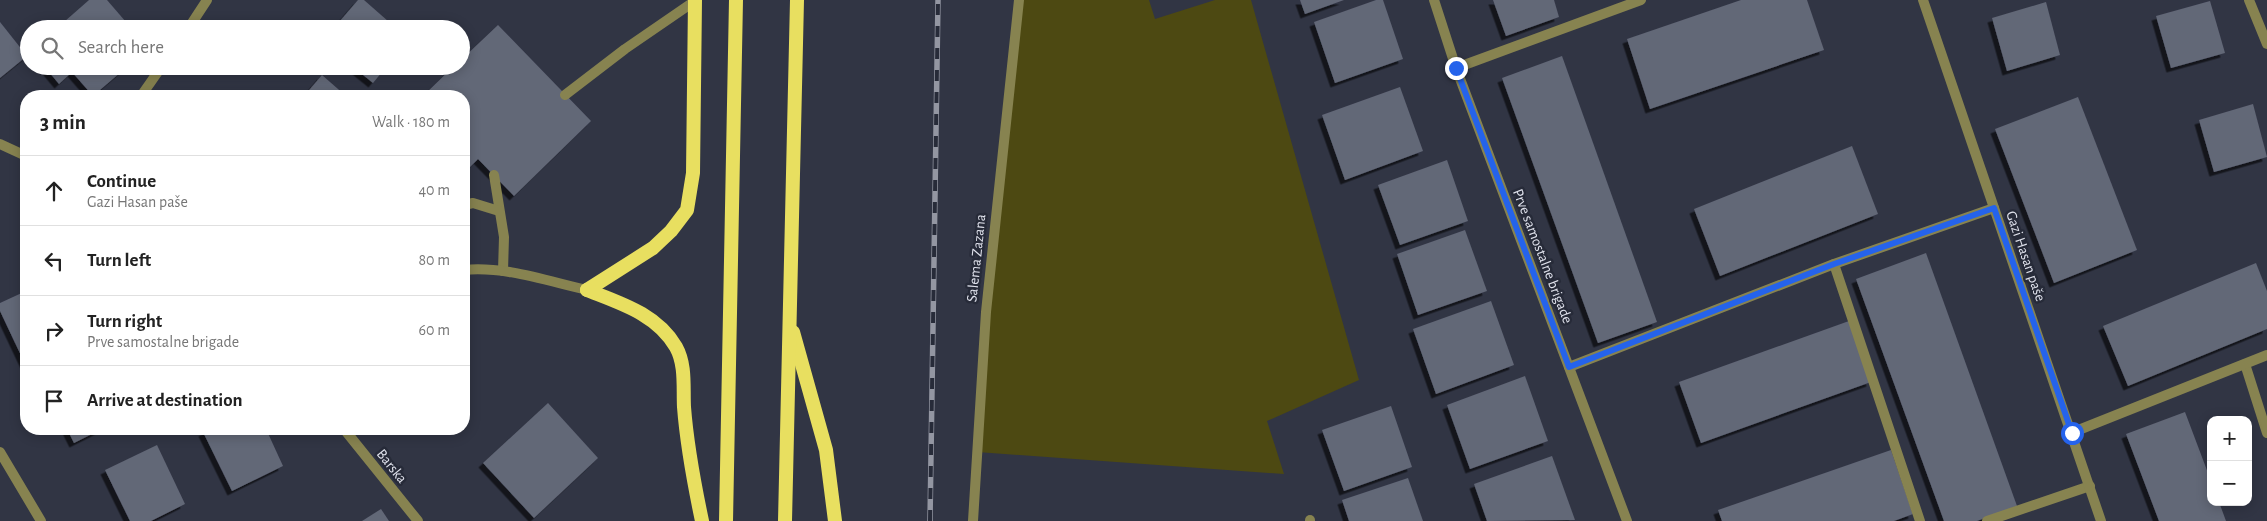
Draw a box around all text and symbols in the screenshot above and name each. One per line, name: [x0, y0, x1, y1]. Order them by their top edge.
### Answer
search box: [20, 20, 470, 75]
icon: search: [38, 34, 66, 62]
text: Search here: [78, 38, 164, 57]
route end: [1445, 57, 1468, 80]
text: 3 min: [40, 112, 86, 133]
text: Walk · 180 m: [372, 114, 450, 130]
text: Continue: [87, 172, 156, 191]
icon: ahead: [40, 177, 68, 205]
text: 40 m: [418, 182, 450, 198]
street label: Prve samostalne brigade: [1510, 187, 1575, 326]
text: Gazi Hasan paše: [87, 194, 188, 210]
street label: Gazi Hasan paše: [2003, 209, 2048, 303]
street label: Salema Zazana: [964, 213, 989, 303]
icon: left: [40, 247, 68, 275]
text: Turn left: [87, 251, 151, 270]
text: 80 m: [419, 252, 450, 268]
text: Turn right: [87, 312, 162, 331]
icon: right: [40, 317, 68, 345]
text: 60 m: [419, 322, 450, 338]
text: Prve samostalne brigade: [87, 334, 239, 350]
icon: arrive: [40, 387, 68, 415]
text: Arrive at destination: [87, 391, 243, 410]
map controls: [2207, 416, 2252, 506]
button: +: [2207, 416, 2252, 461]
route start: [2061, 422, 2084, 445]
street label: Barska: [374, 447, 410, 486]
button: −: [2207, 461, 2252, 506]

